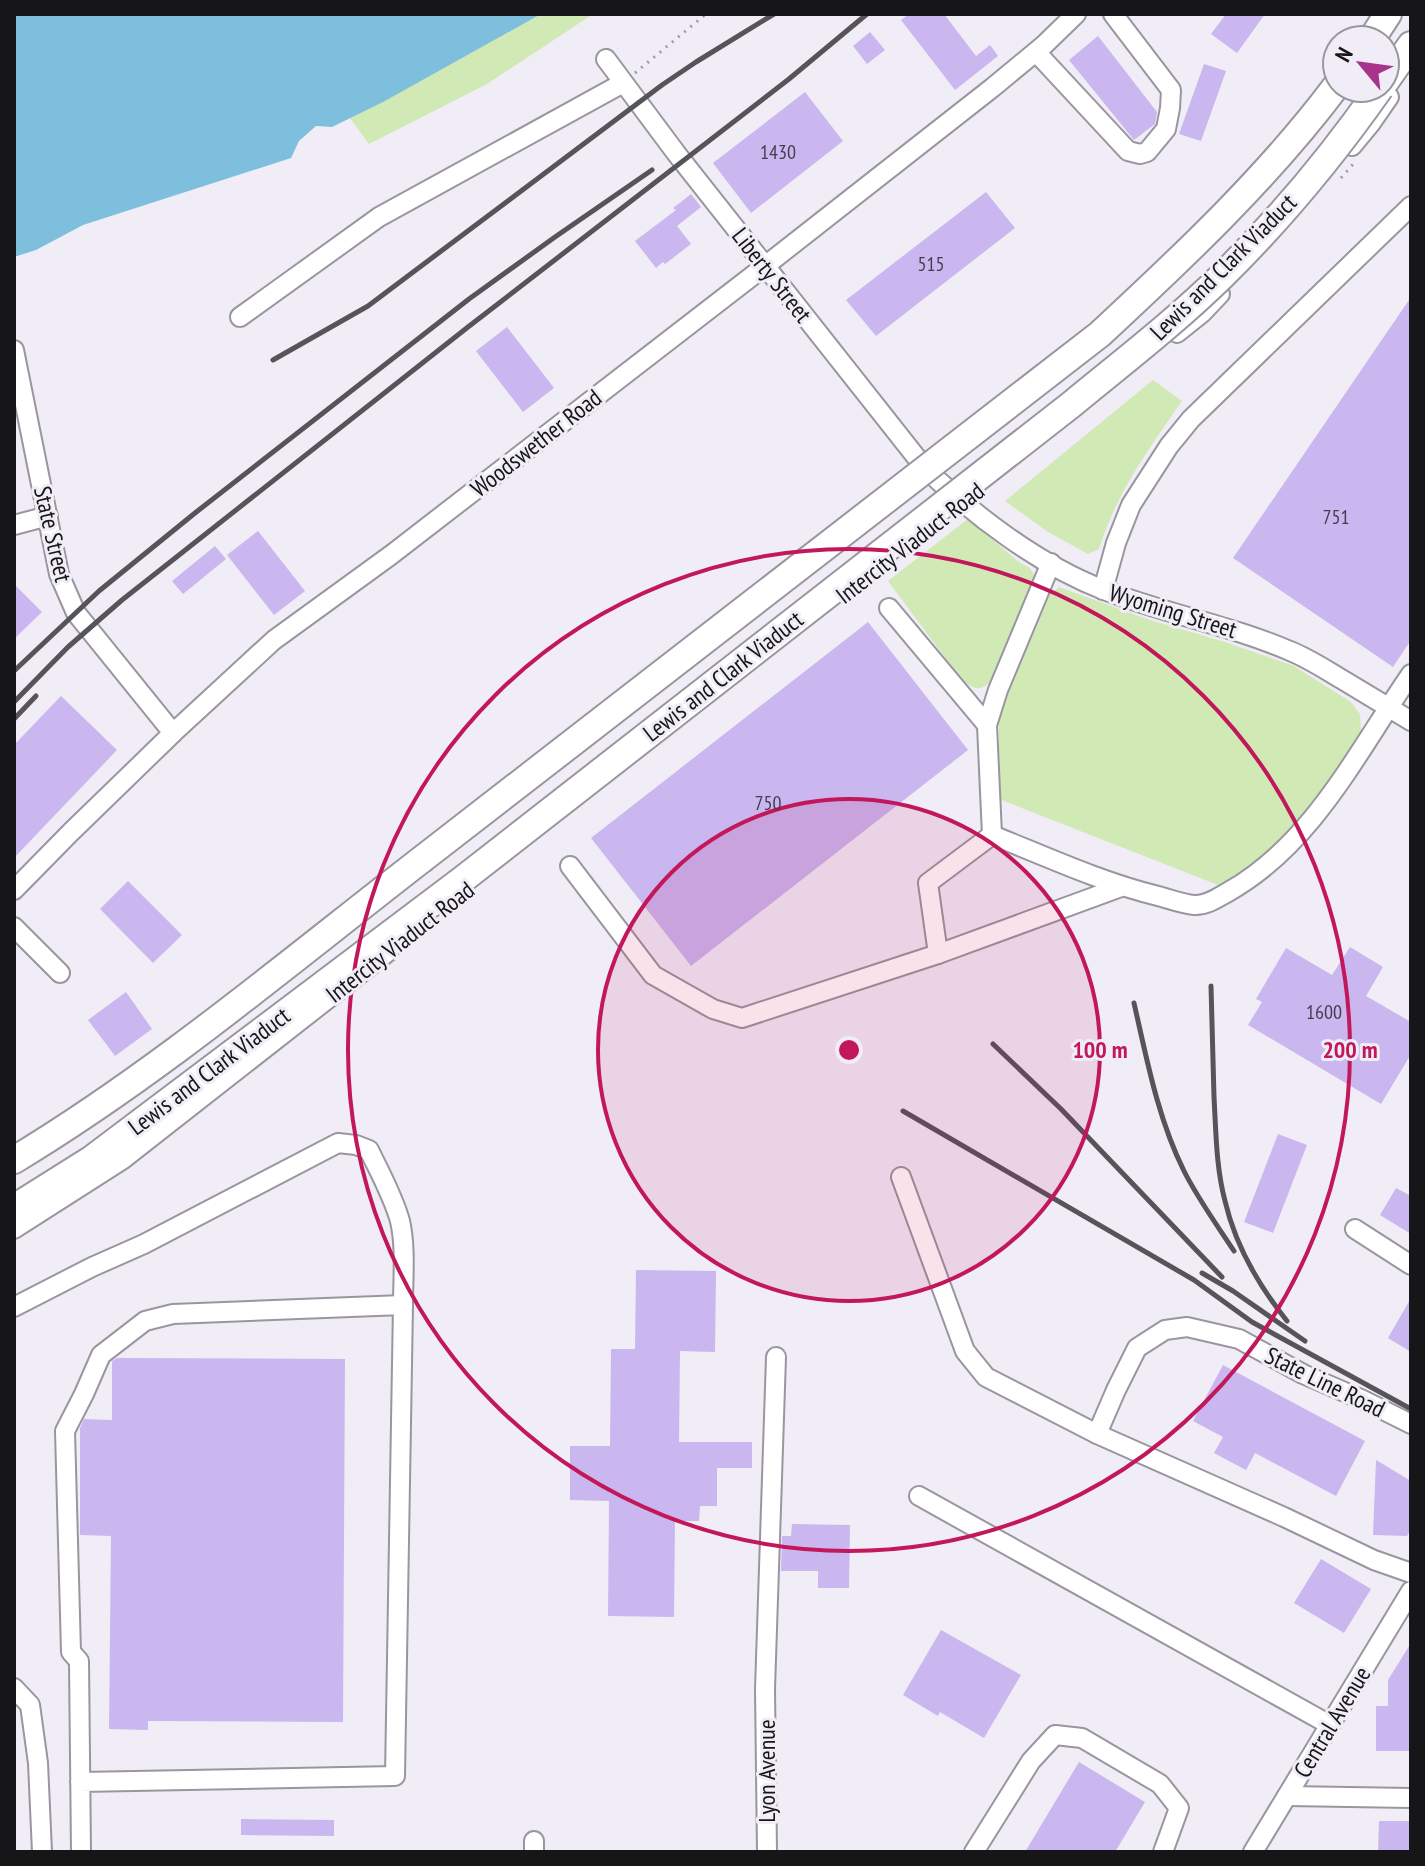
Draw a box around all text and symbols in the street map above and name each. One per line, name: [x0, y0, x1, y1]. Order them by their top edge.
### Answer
north arrow: [1321, 24, 1401, 104]
text: N: [1328, 42, 1359, 66]
house number: 1430: [760, 139, 796, 165]
street label: Lewis and Clark Viaduct: [1143, 187, 1303, 347]
street label: Liberty Street: [725, 221, 819, 329]
house number: 515: [918, 251, 945, 277]
street label: Woodswether Road: [464, 382, 608, 504]
street label: Intercity Viaduct Road: [830, 475, 990, 611]
street label: State Street: [27, 483, 79, 585]
house number: 751: [1323, 504, 1350, 530]
street label: Wyoming Street: [1105, 577, 1241, 645]
street label: Lewis and Clark Viaduct: [637, 604, 810, 748]
house number: 750: [755, 790, 782, 816]
street label: Intercity Viaduct Road: [320, 874, 480, 1010]
house number: 1600: [1306, 999, 1342, 1025]
street label: Lewis and Clark Viaduct: [122, 1000, 296, 1142]
text: 100 m: [1072, 1034, 1128, 1065]
text: 200 m: [1322, 1034, 1378, 1065]
centre of rings: [835, 1036, 863, 1064]
street label: State Line Road: [1260, 1340, 1390, 1424]
street label: Central Avenue: [1287, 1661, 1377, 1783]
street label: Lyon Avenue: [751, 1719, 782, 1823]

